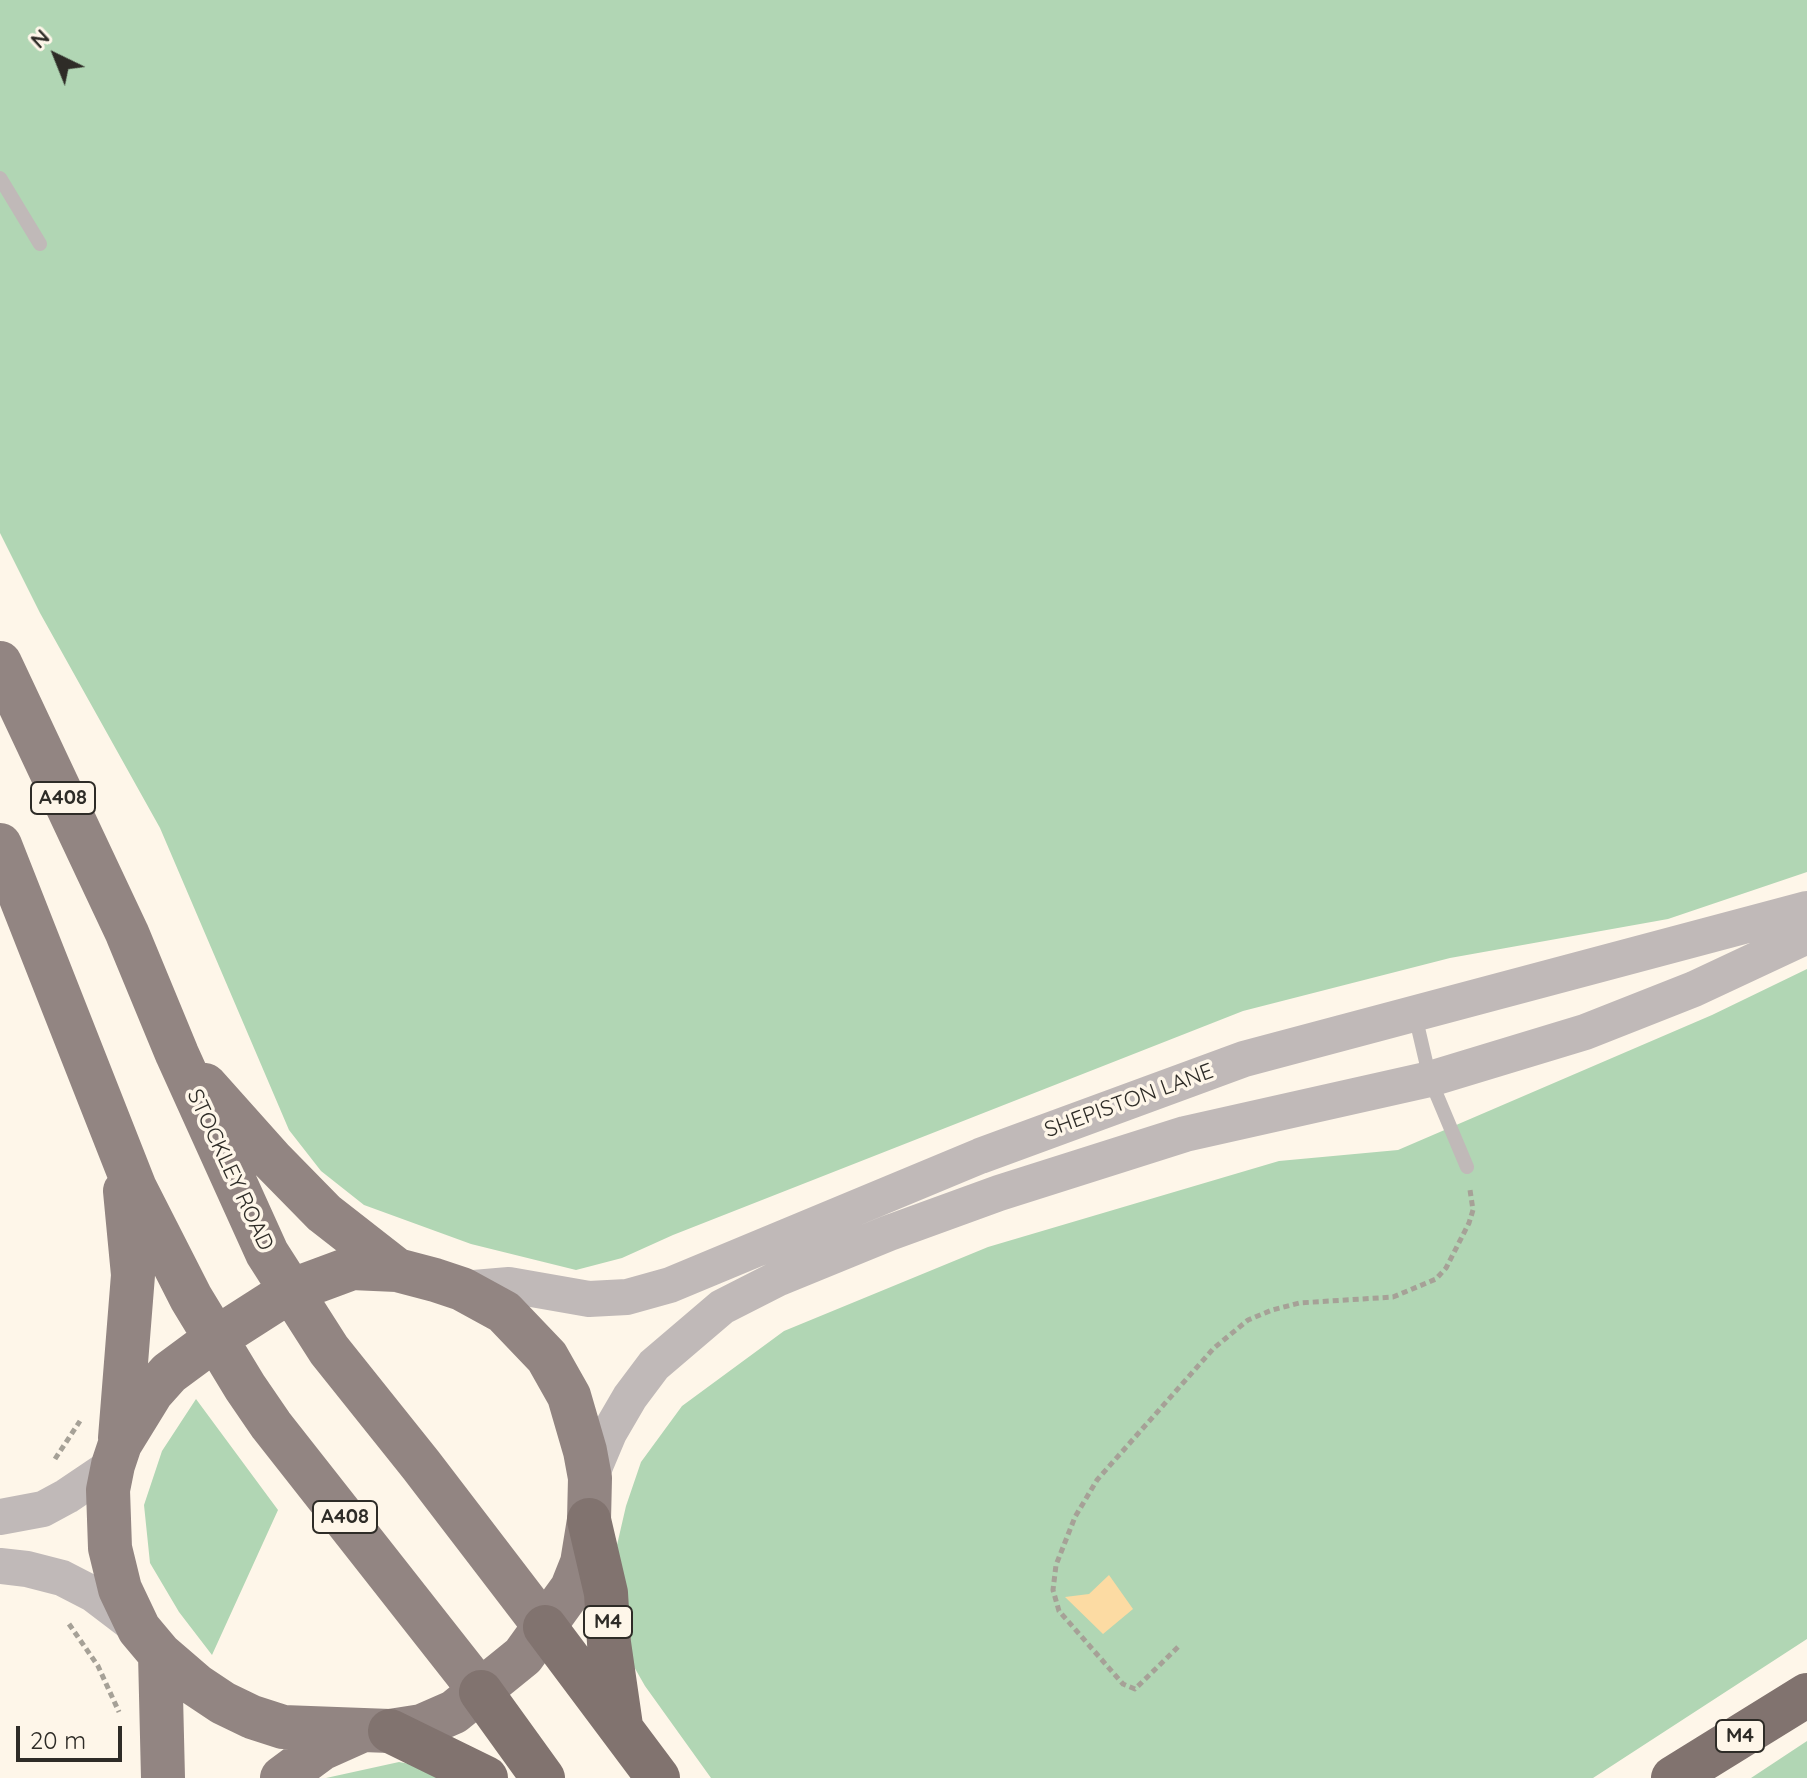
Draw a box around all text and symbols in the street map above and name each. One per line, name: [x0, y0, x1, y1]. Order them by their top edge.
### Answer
north arrow: [16, 16, 96, 96]
text: N: [24, 23, 55, 54]
road number: A408: [31, 782, 95, 814]
street label: SHEPISTON LANE: [1041, 1058, 1217, 1144]
street label: STOCKLEY ROAD: [181, 1085, 279, 1255]
road number: A408: [313, 1501, 377, 1533]
road number: M4: [584, 1606, 632, 1638]
scale bar: [20, 1710, 126, 1760]
road number: M4: [1716, 1720, 1764, 1752]
text: 20 m: [30, 1725, 86, 1755]

